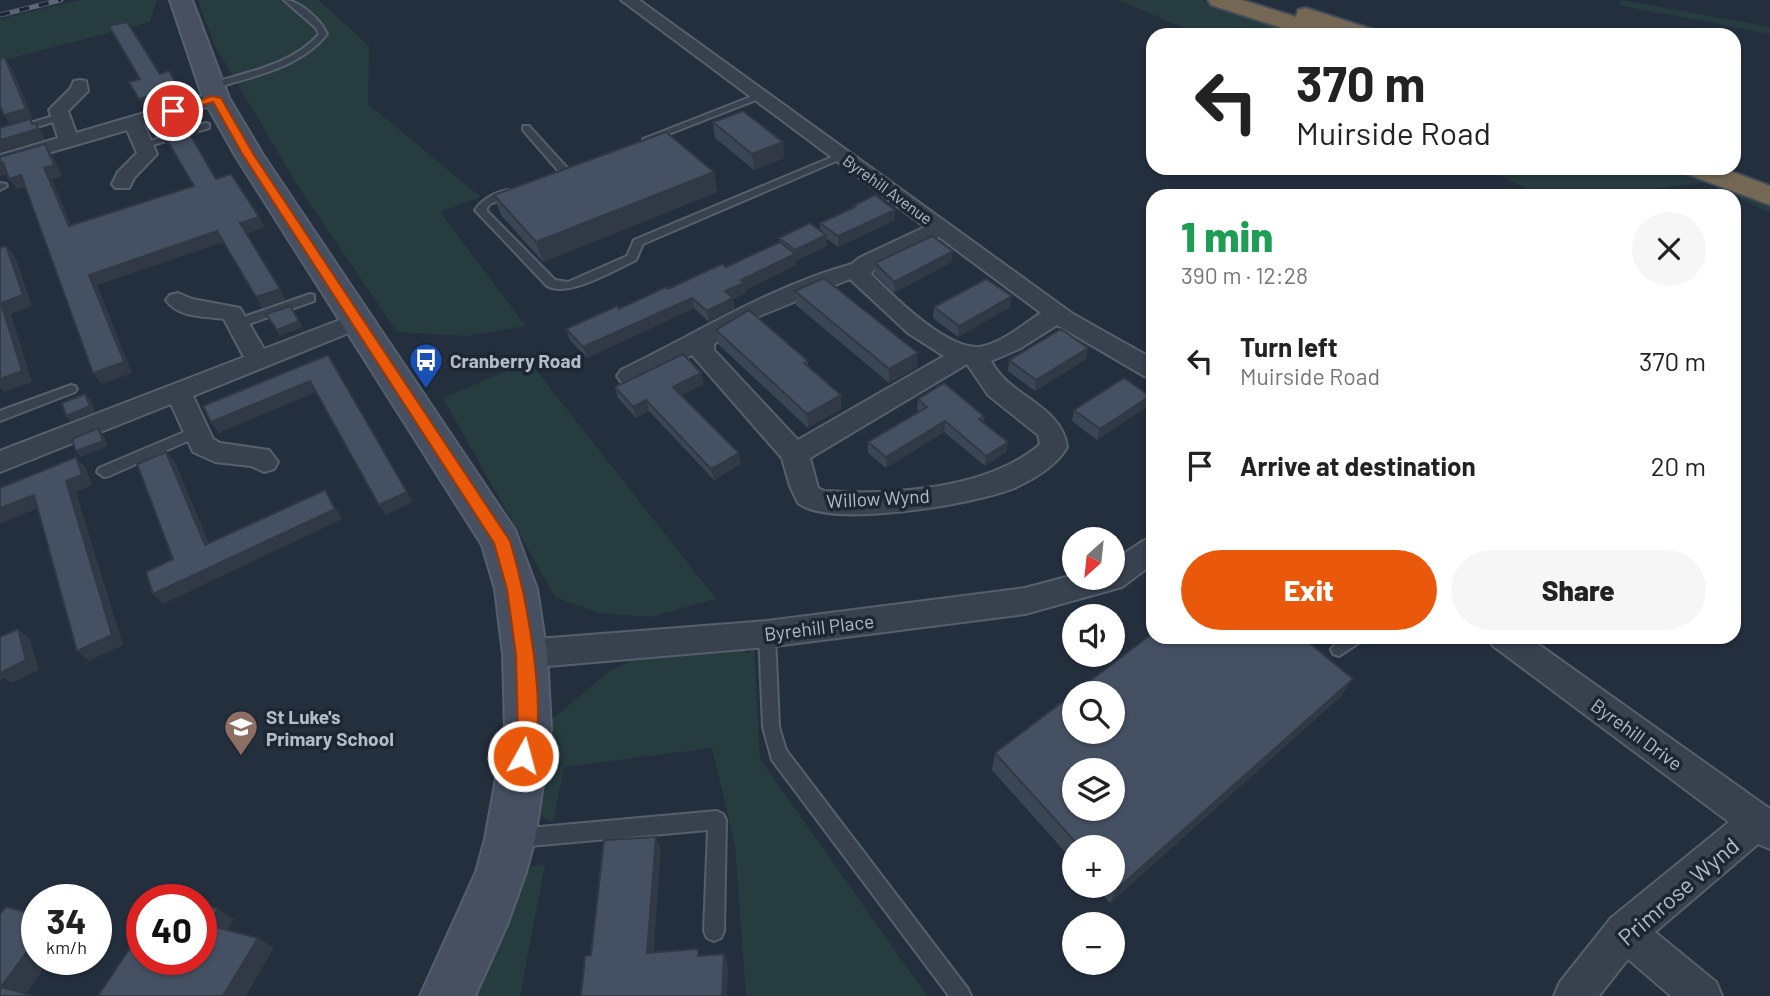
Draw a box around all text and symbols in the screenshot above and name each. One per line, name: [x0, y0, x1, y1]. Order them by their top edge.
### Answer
text: 370 m: [1296, 53, 1425, 112]
icon: left: [1181, 56, 1272, 147]
pin: [143, 81, 203, 141]
icon: arrive: [154, 92, 192, 130]
text: Muirside Road: [1296, 113, 1491, 151]
street label: Byrehill Avenue: [840, 150, 936, 228]
text: 1 min: [1181, 210, 1273, 260]
button: close: [1632, 212, 1706, 286]
text: 390 m · 12:28: [1181, 261, 1308, 289]
text: Turn left: [1240, 331, 1338, 362]
bus stop icon: Cranberry Road: [407, 341, 445, 390]
icon: left: [1181, 342, 1219, 380]
text: 370 m: [1639, 345, 1706, 376]
place label: Cranberry Road: [450, 349, 581, 372]
text: Muirside Road: [1240, 362, 1380, 390]
icon: arrive: [1181, 447, 1219, 485]
text: Arrive at destination: [1240, 450, 1476, 481]
text: 20 m: [1651, 450, 1706, 481]
street label: Willow Wynd: [826, 484, 930, 512]
north arrow: [1062, 527, 1125, 590]
map controls: [1062, 527, 1125, 975]
button: Exit: [1181, 550, 1437, 630]
button: Share: [1451, 550, 1706, 630]
button: sound: [1062, 604, 1125, 667]
street label: Byrehill Place: [763, 609, 875, 645]
button: search: [1062, 681, 1125, 744]
street label: Byrehill Drive: [1587, 693, 1687, 775]
place label: St Luke's Primary School: [266, 705, 394, 750]
school or university icon: St Luke's Primary School: [222, 708, 260, 757]
position arrow: [486, 719, 560, 793]
button: layers: [1062, 758, 1125, 821]
street label: Primrose Wynd: [1612, 831, 1744, 951]
button: +: [1062, 835, 1125, 898]
speed limit sign: 40: [126, 884, 217, 975]
text: 34: [46, 899, 87, 941]
button: −: [1062, 912, 1125, 975]
text: km/h: [46, 936, 87, 958]

